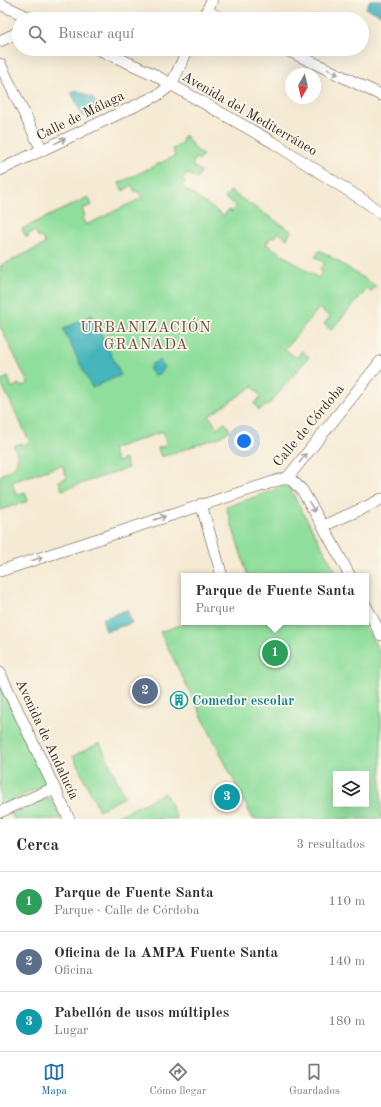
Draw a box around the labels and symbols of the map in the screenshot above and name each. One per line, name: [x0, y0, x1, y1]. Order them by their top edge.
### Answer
north arrow: [285, 68, 321, 104]
street label: Avenida del Mediterráneo: [179, 69, 320, 158]
one-way arrow: [327, 69, 339, 76]
street label: Calle de Málaga: [34, 89, 127, 143]
one-way arrow: [54, 137, 66, 144]
district label: URBANIZACIÓN GRANADA: [80, 317, 212, 353]
street label: Calle de Córdoba: [271, 382, 347, 469]
your location: [234, 431, 254, 451]
one-way arrow: [299, 452, 307, 463]
one-way arrow: [308, 501, 316, 512]
one-way arrow: [154, 513, 166, 521]
one-way arrow: [30, 555, 43, 562]
pin: 1: [262, 638, 288, 668]
pin: 2: [132, 676, 158, 706]
street label: Avenida de Andalucía: [13, 677, 81, 802]
building icon: Comedor escolar: [169, 690, 189, 710]
place label: Comedor escolar: [192, 694, 294, 708]
pin: 3: [214, 782, 240, 812]

